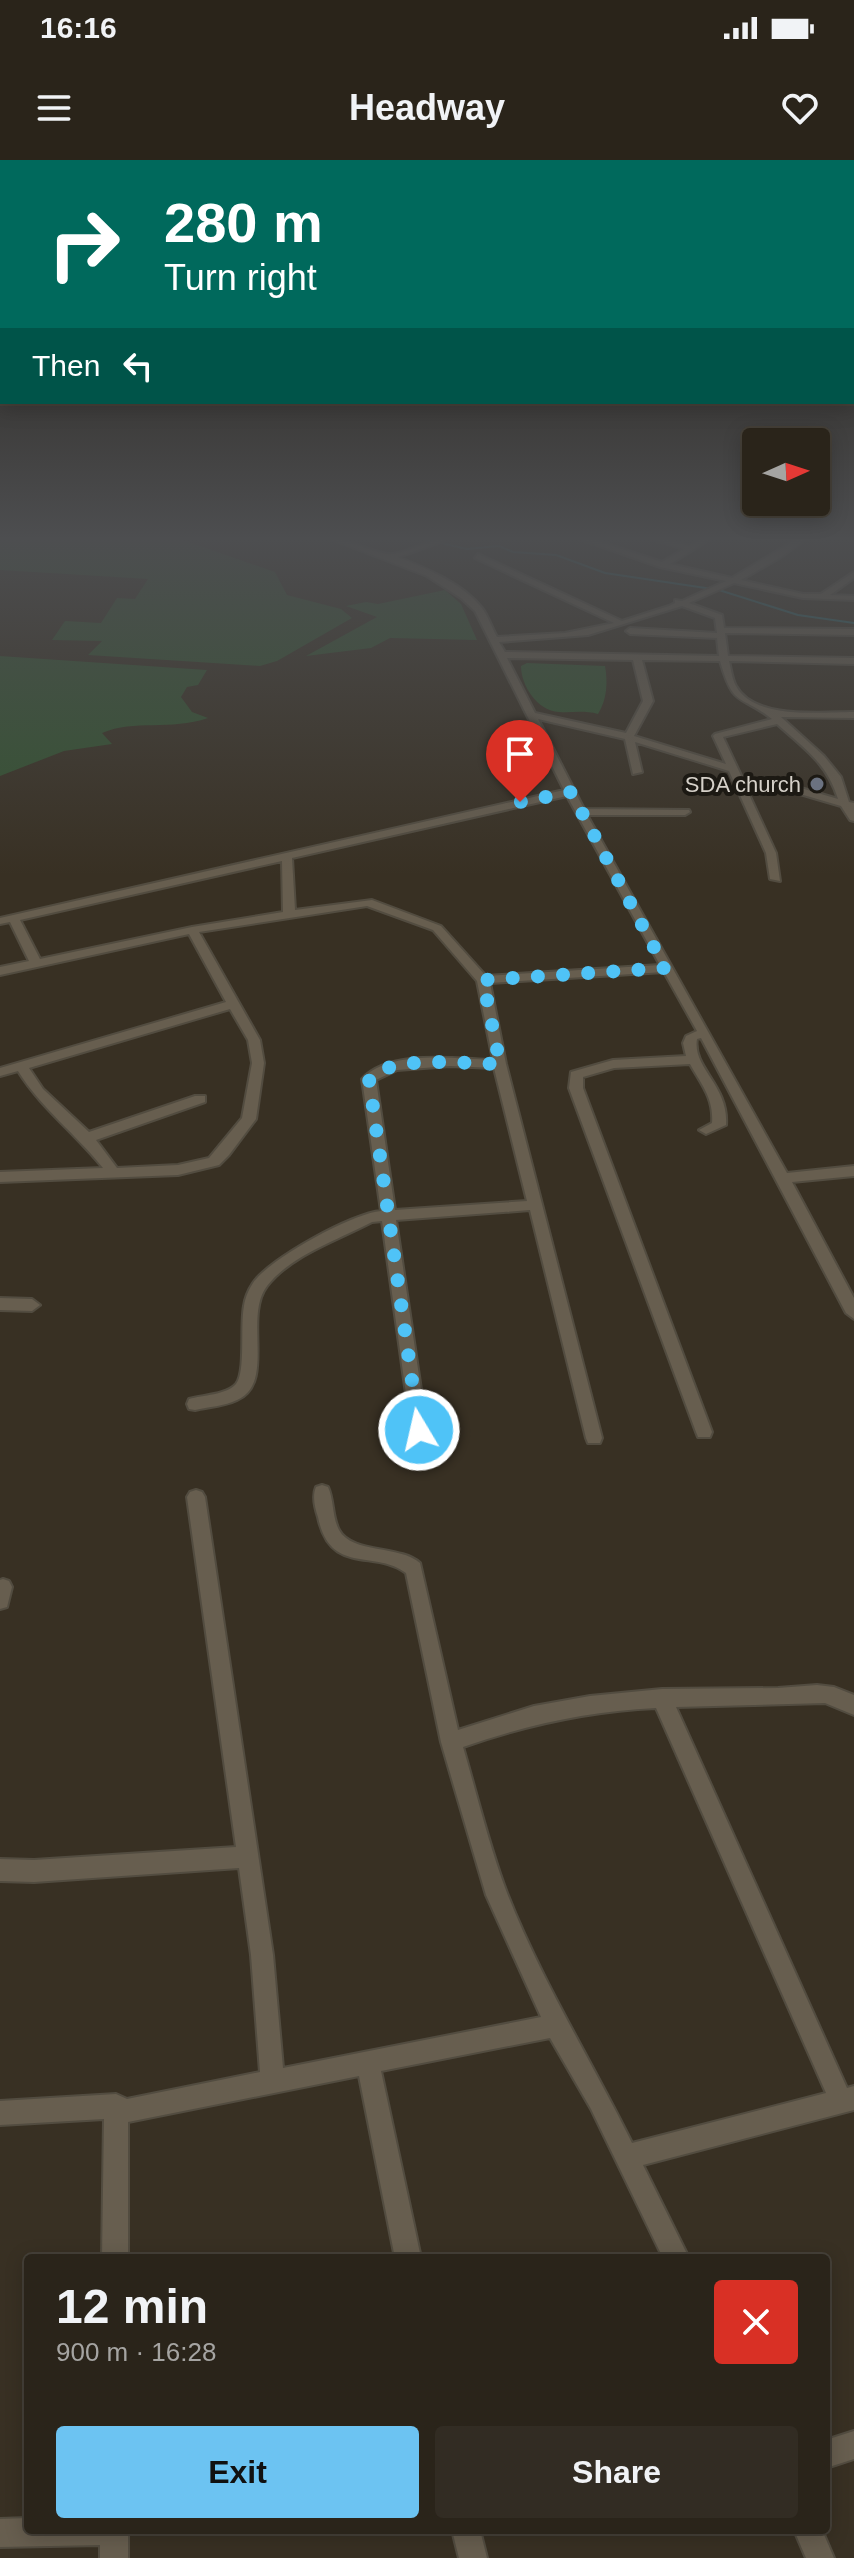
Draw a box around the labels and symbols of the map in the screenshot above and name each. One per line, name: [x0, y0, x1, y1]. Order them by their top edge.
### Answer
north arrow: [742, 428, 830, 516]
pin: [486, 720, 554, 802]
place label: SDA church: [685, 772, 801, 797]
marker: SDA church: [808, 775, 826, 793]
position arrow: [377, 1388, 461, 1472]

